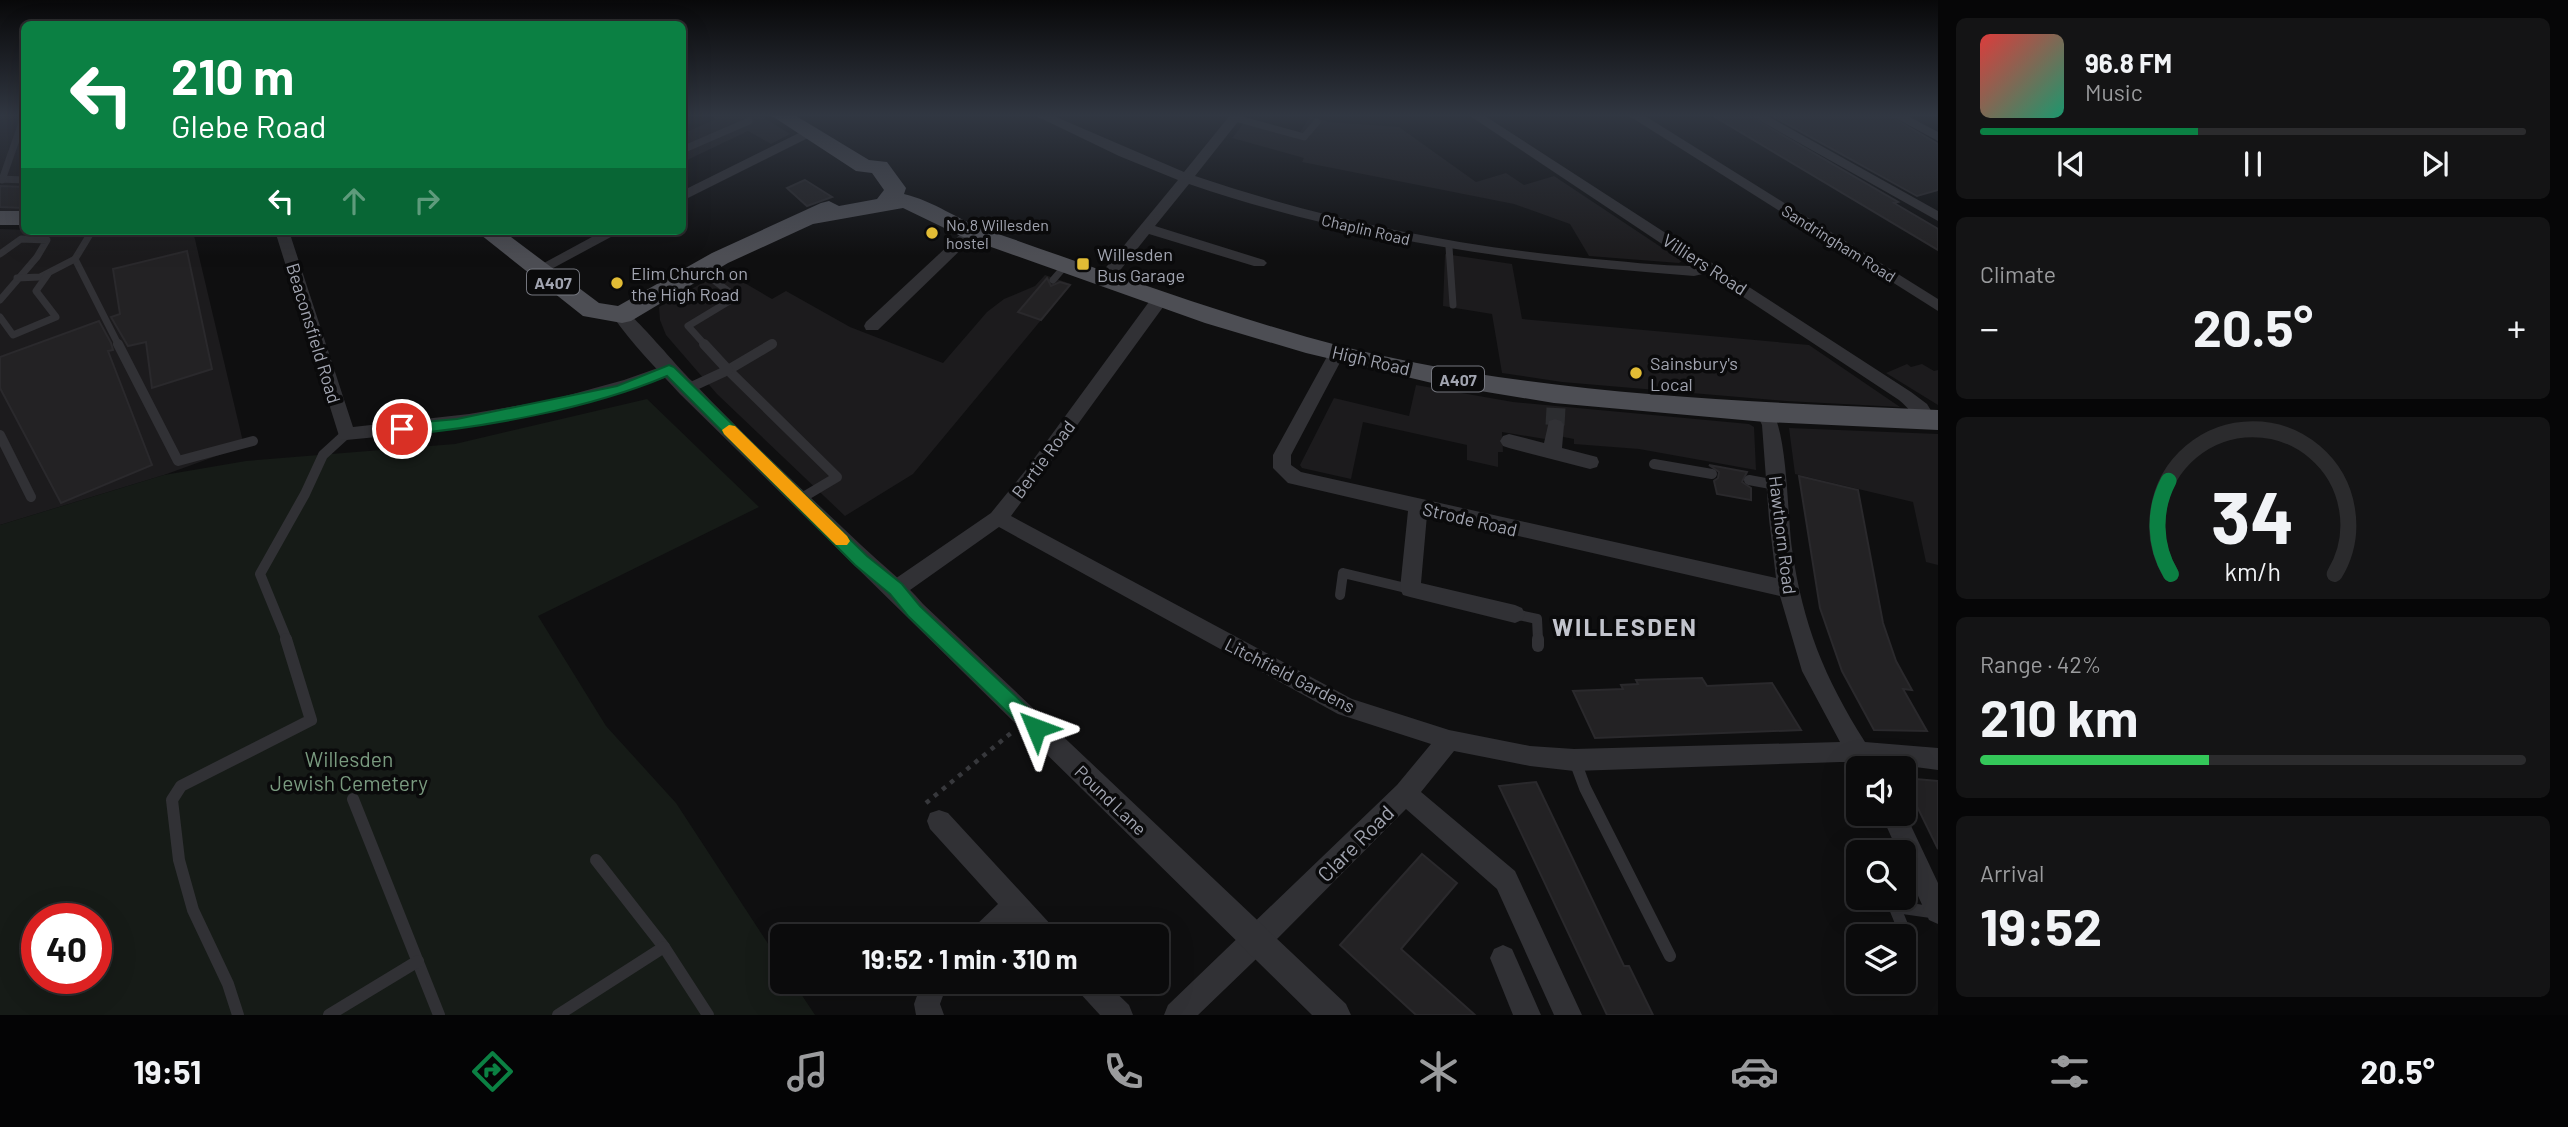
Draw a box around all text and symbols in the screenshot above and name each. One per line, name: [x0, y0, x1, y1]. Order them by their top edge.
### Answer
text: 210 m: [171, 46, 294, 105]
text: 96.8 FM: [2085, 47, 2172, 78]
icon: left: [56, 49, 147, 140]
text: Music: [2085, 78, 2143, 106]
text: Glebe Road: [171, 106, 327, 144]
icon: previous: [2052, 145, 2090, 183]
icon: pause: [2234, 145, 2272, 183]
icon: next: [2416, 145, 2454, 183]
icon: left: [262, 182, 300, 220]
icon: ahead: [335, 182, 373, 220]
icon: right: [408, 182, 446, 220]
street label: Sandringham Road: [1779, 200, 1899, 286]
street label: Chaplin Road: [1320, 210, 1412, 248]
place label: No.8 Willesden hostel: [946, 215, 1049, 252]
marker: No.8 Willesden hostel: [924, 225, 940, 241]
street label: Villiers Road: [1659, 229, 1751, 299]
place label: Willesden Bus Garage: [1097, 243, 1185, 286]
marker: Willesden Bus Garage: [1075, 256, 1091, 272]
street label: Beaconsfield Road: [282, 260, 346, 406]
text: Climate: [1980, 260, 2056, 288]
place label: Elim Church on the High Road: [631, 262, 748, 305]
road number: A407: [527, 270, 579, 294]
marker: Elim Church on the High Road: [609, 275, 625, 291]
text: 20.5°: [2193, 295, 2313, 357]
text: −: [1980, 304, 1999, 350]
text: +: [2507, 304, 2526, 350]
street label: High Road: [1330, 340, 1412, 380]
place label: Sainsbury's Local: [1650, 352, 1738, 395]
marker: Sainsbury's Local: [1628, 365, 1644, 381]
road number: A407: [1432, 366, 1484, 392]
pin: [372, 399, 432, 459]
icon: arrive: [383, 410, 421, 448]
street label: Bertie Road: [1007, 416, 1079, 502]
text: 34: [2211, 471, 2295, 559]
street label: Hawthorn Road: [1765, 474, 1801, 596]
street label: Strode Road: [1421, 497, 1519, 541]
text: km/h: [2225, 555, 2281, 585]
district label: WILLESDEN: [1552, 612, 1698, 641]
street label: Litchfield Gardens: [1221, 633, 1359, 717]
text: Range · 42%: [1980, 650, 2101, 678]
text: 210 km: [1980, 685, 2138, 747]
position arrow: [999, 691, 1073, 765]
park label: Willesden Jewish Cemetery: [270, 746, 428, 795]
map controls: [1846, 756, 1916, 994]
button: sound: [1846, 756, 1916, 826]
street label: Pound Lane: [1070, 760, 1152, 840]
street label: Clare Road: [1312, 800, 1398, 886]
button: search: [1846, 840, 1916, 910]
text: Arrival: [1980, 859, 2044, 887]
text: 19:52: [1980, 894, 2102, 956]
speed limit sign: 40: [21, 903, 112, 994]
button: layers: [1846, 924, 1916, 994]
text: 19:52 · 1 min · 310 m: [862, 943, 1077, 974]
icon: directions: [468, 1047, 517, 1096]
icon: music: [783, 1047, 832, 1096]
icon: phone: [1099, 1047, 1148, 1096]
icon: climate: [1414, 1047, 1463, 1096]
icon: car: [1730, 1047, 1779, 1096]
icon: filters: [2045, 1047, 2094, 1096]
text: 19:51: [133, 1052, 201, 1090]
text: 20.5°: [2361, 1052, 2435, 1090]

